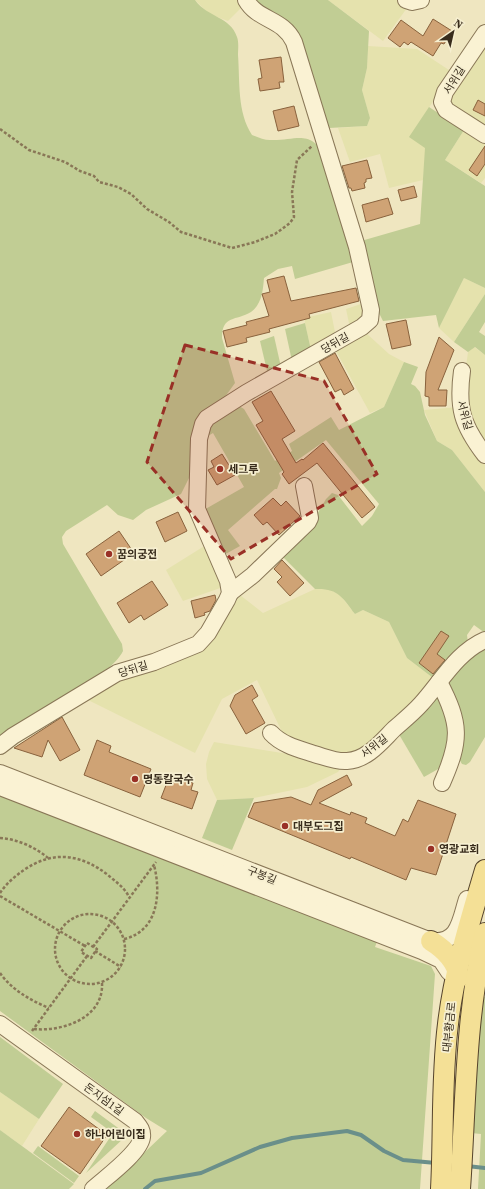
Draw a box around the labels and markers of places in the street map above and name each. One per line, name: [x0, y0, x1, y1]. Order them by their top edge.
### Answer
place label: 세그루: [228, 462, 258, 477]
marker: 세그루: [215, 464, 225, 474]
place label: 꿈의궁전: [117, 547, 157, 562]
marker: 꿈의궁전: [104, 549, 114, 559]
place label: 명동칼국수: [143, 772, 194, 787]
marker: 명동칼국수: [130, 774, 140, 784]
place label: 대부도그집: [293, 819, 344, 834]
marker: 대부도그집: [280, 821, 290, 831]
place label: 영광교회: [439, 842, 479, 857]
marker: 영광교회: [426, 844, 436, 854]
place label: 하나어린이집: [85, 1127, 146, 1142]
marker: 하나어린이집: [72, 1129, 82, 1139]

